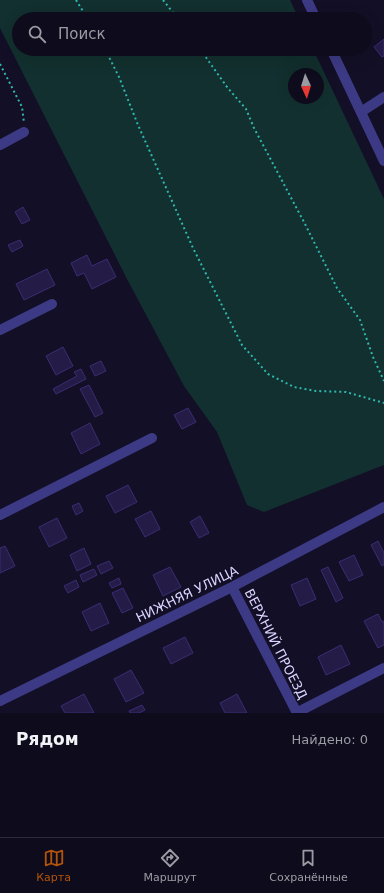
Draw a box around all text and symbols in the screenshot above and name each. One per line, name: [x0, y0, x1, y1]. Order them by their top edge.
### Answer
search box: [12, 12, 372, 56]
icon: search: [26, 23, 48, 45]
text: Поиск: [58, 25, 106, 43]
north arrow: [288, 68, 324, 104]
street label: НИЖНЯЯ УЛИЦА: [133, 563, 241, 625]
street label: ВЕРХНИЙ ПРОЕЗД: [242, 586, 310, 702]
text: Рядом: [16, 729, 79, 749]
text: Найдено: 0: [292, 732, 368, 747]
tab: Карта: [36, 847, 71, 884]
tab: Маршрут: [144, 847, 197, 884]
tab: Сохранённые: [269, 847, 348, 884]

